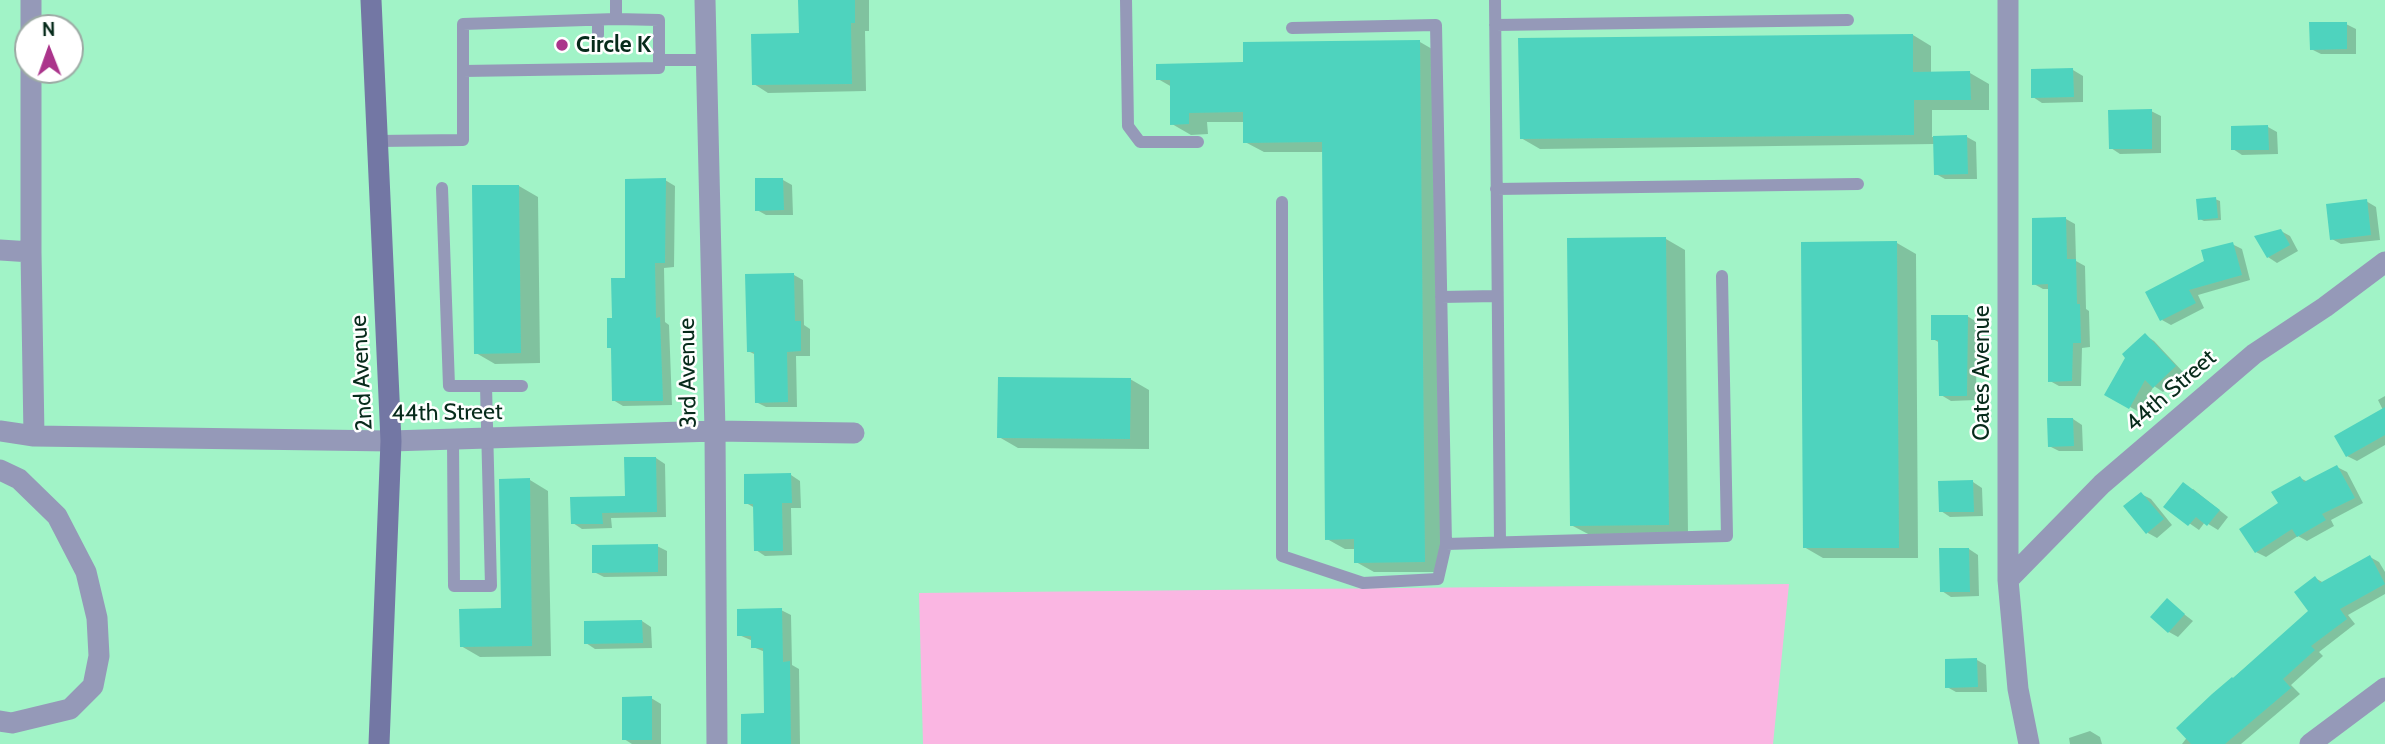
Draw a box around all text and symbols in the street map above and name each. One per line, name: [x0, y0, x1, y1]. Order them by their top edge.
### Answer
north arrow: [14, 14, 84, 84]
text: N: [42, 18, 56, 41]
place label: Circle K: [576, 31, 651, 59]
marker: Circle K: [554, 37, 570, 53]
street label: Oates Avenue: [1968, 305, 1996, 441]
street label: 2nd Avenue: [345, 314, 379, 432]
street label: 3rd Avenue: [673, 318, 703, 428]
street label: 44th Street: [2120, 344, 2222, 438]
street label: 44th Street: [391, 398, 503, 428]

